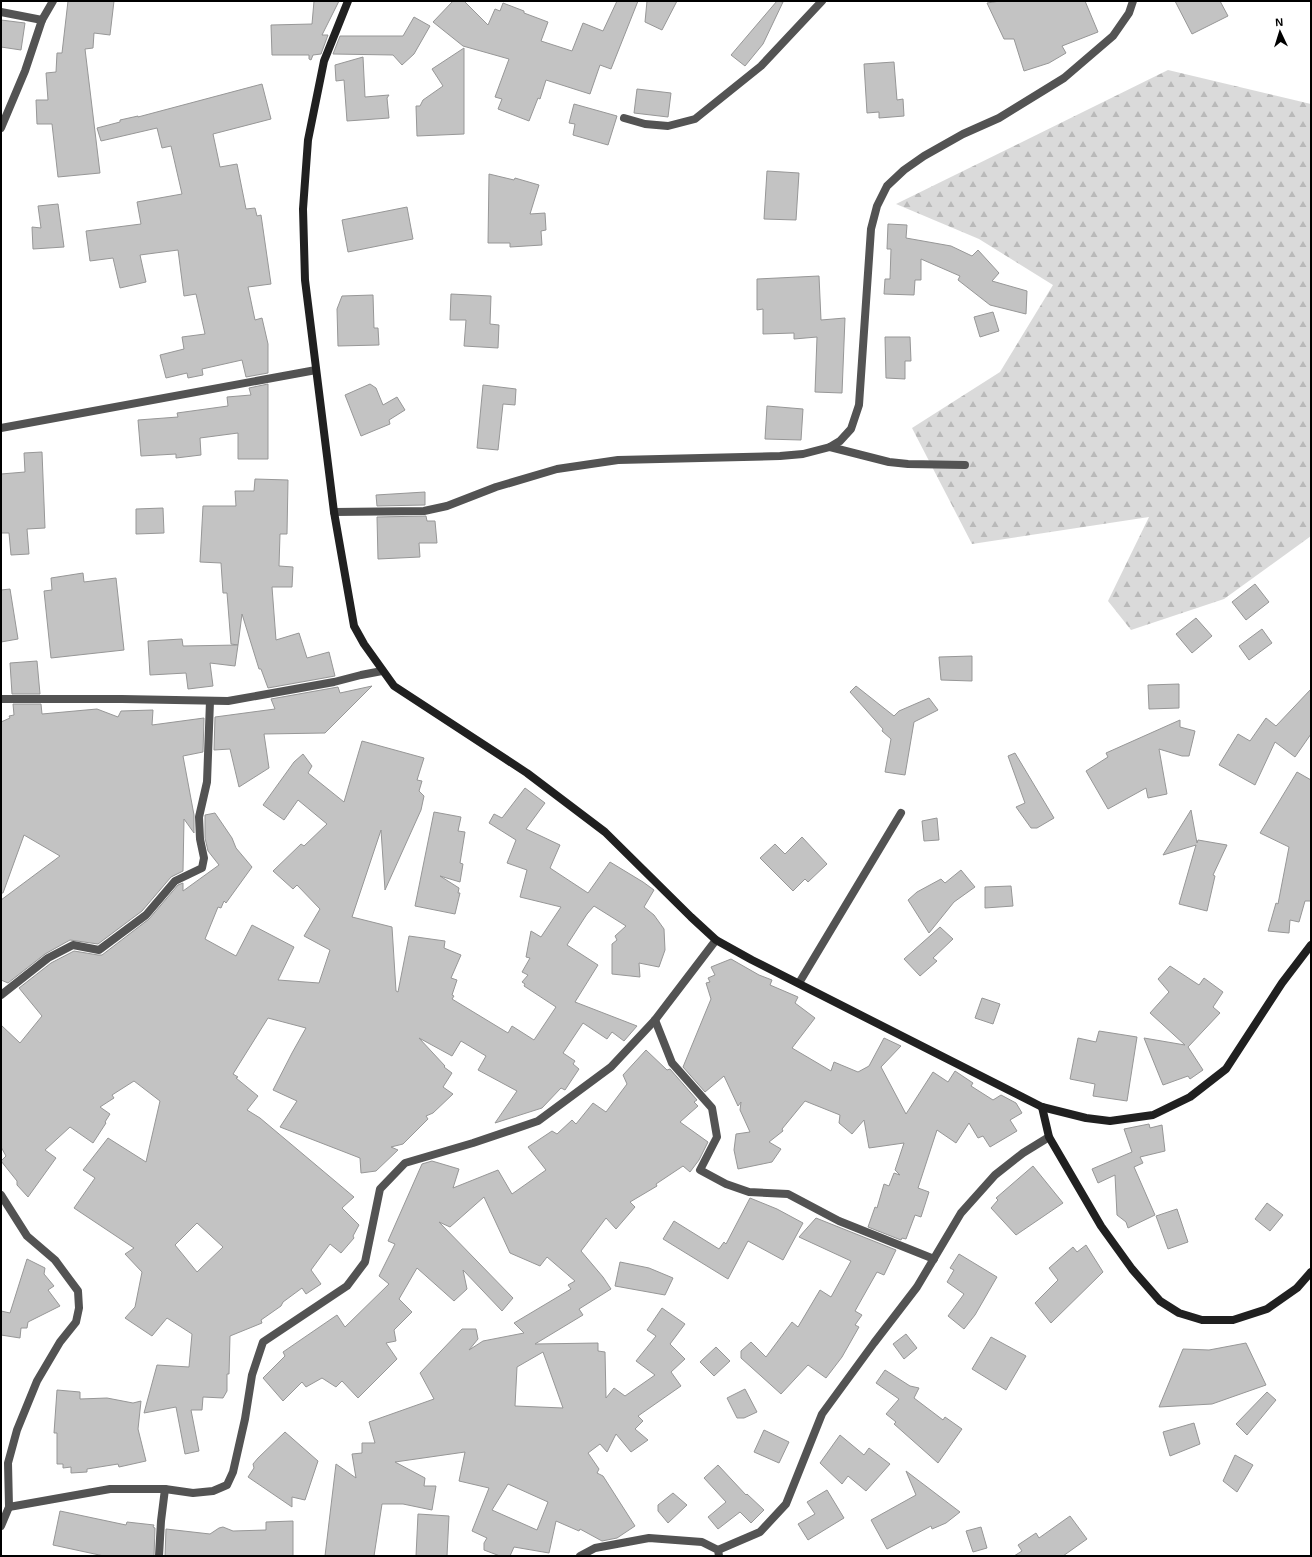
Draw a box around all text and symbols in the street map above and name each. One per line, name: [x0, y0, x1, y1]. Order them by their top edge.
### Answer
north arrow: [1260, 12, 1300, 52]
text: N: [1275, 16, 1284, 28]

